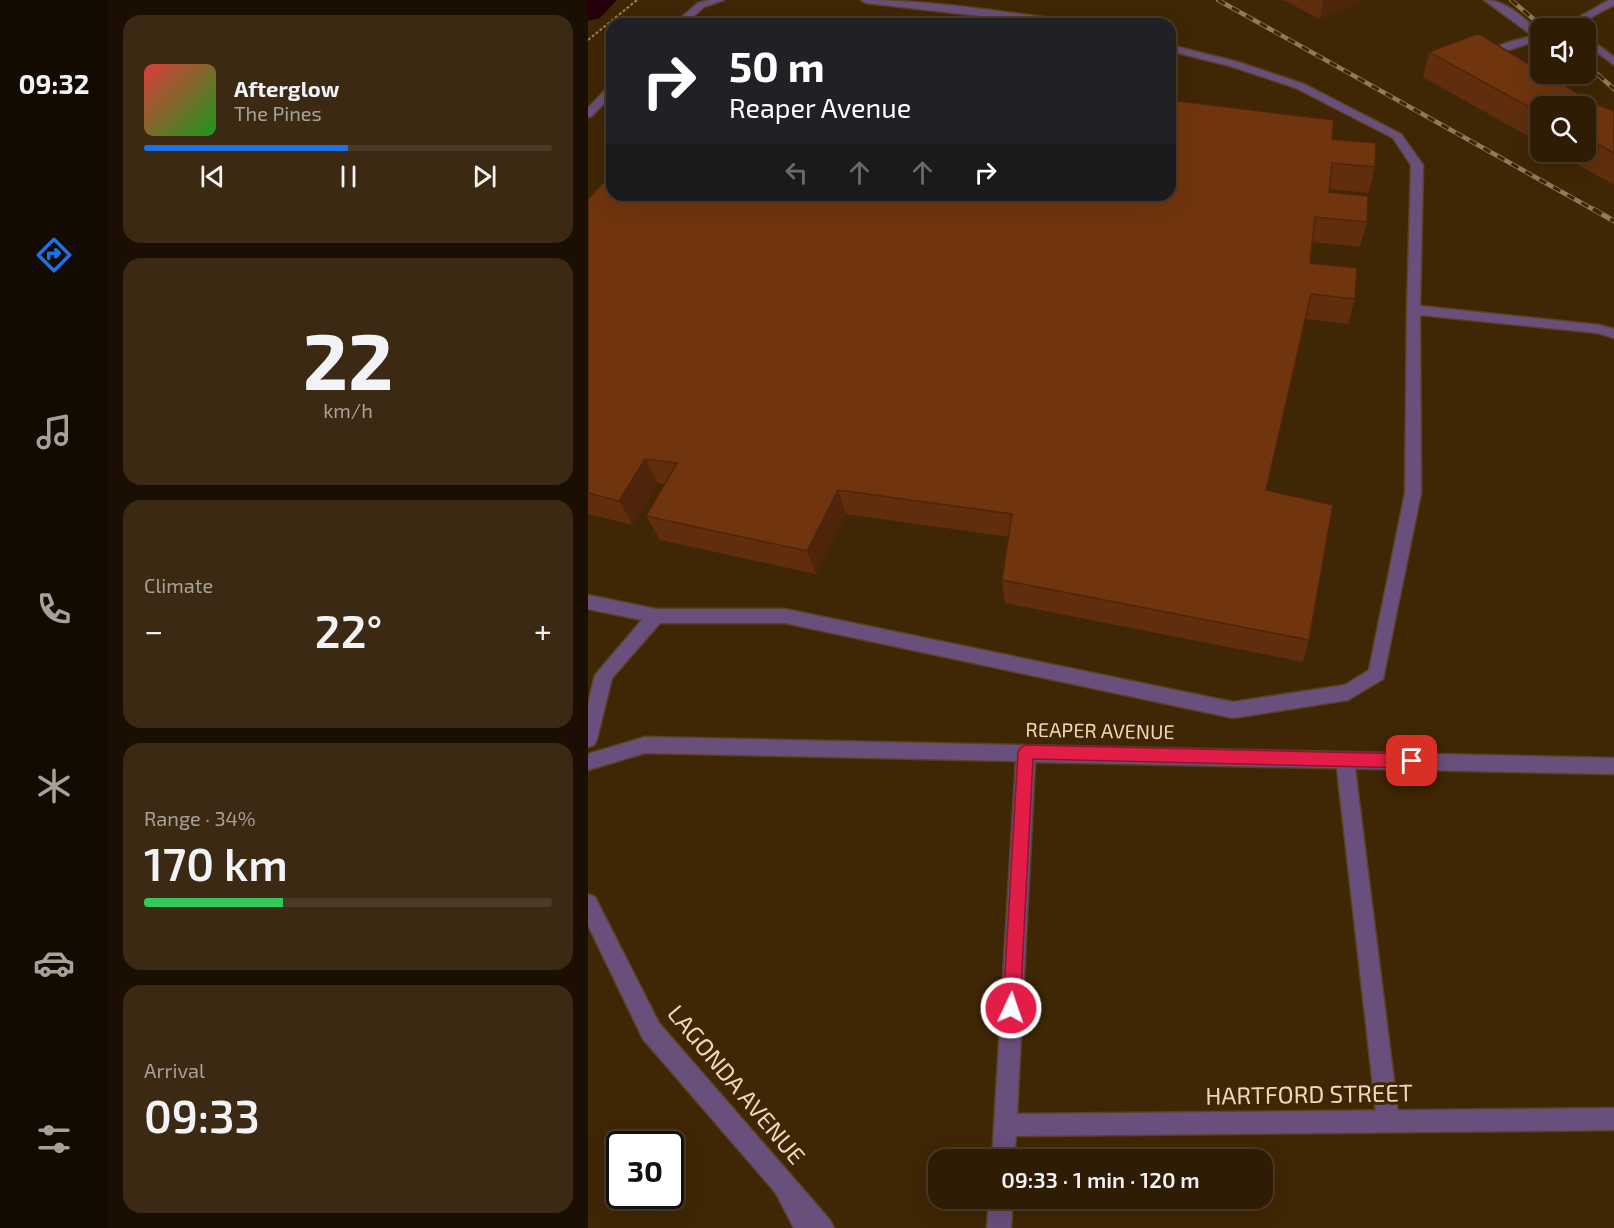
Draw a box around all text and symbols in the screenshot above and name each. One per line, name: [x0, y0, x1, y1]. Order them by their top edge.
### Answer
map controls: [1530, 18, 1596, 162]
button: sound: [1530, 18, 1596, 84]
text: 50 m: [729, 40, 825, 90]
icon: right: [630, 42, 708, 120]
text: 09:32: [19, 67, 89, 99]
text: Afterglow: [234, 75, 339, 101]
text: Reaper Avenue: [729, 91, 911, 123]
button: search: [1530, 96, 1596, 162]
text: The Pines: [234, 101, 322, 125]
icon: left: [780, 156, 813, 189]
icon: ahead: [843, 156, 876, 189]
icon: ahead: [906, 156, 939, 189]
icon: right: [969, 156, 1002, 189]
icon: previous: [196, 160, 229, 193]
icon: pause: [332, 160, 365, 193]
icon: next: [468, 160, 501, 193]
icon: directions: [33, 234, 75, 276]
text: 22: [303, 312, 393, 406]
text: km/h: [323, 398, 373, 422]
icon: music: [33, 411, 75, 453]
text: Climate: [144, 573, 213, 597]
icon: phone: [33, 588, 75, 630]
text: 22°: [315, 603, 382, 657]
text: −: [144, 610, 163, 650]
text: +: [534, 610, 552, 650]
street label: REAPER AVENUE: [1025, 717, 1175, 743]
pin: [1386, 735, 1437, 786]
icon: arrive: [1395, 744, 1428, 777]
icon: climate: [33, 765, 75, 807]
text: Range · 34%: [144, 806, 256, 830]
text: 170 km: [144, 836, 288, 890]
icon: car: [33, 942, 75, 984]
position arrow: [979, 976, 1043, 1040]
street label: LAGONDA AVENUE: [662, 999, 812, 1169]
text: Arrival: [144, 1058, 205, 1082]
street label: HARTFORD STREET: [1205, 1077, 1413, 1110]
text: 09:33: [144, 1088, 260, 1142]
icon: filters: [33, 1118, 75, 1160]
speed limit sign: 30: [606, 1131, 684, 1209]
text: 09:33 · 1 min · 120 m: [1001, 1166, 1200, 1192]

